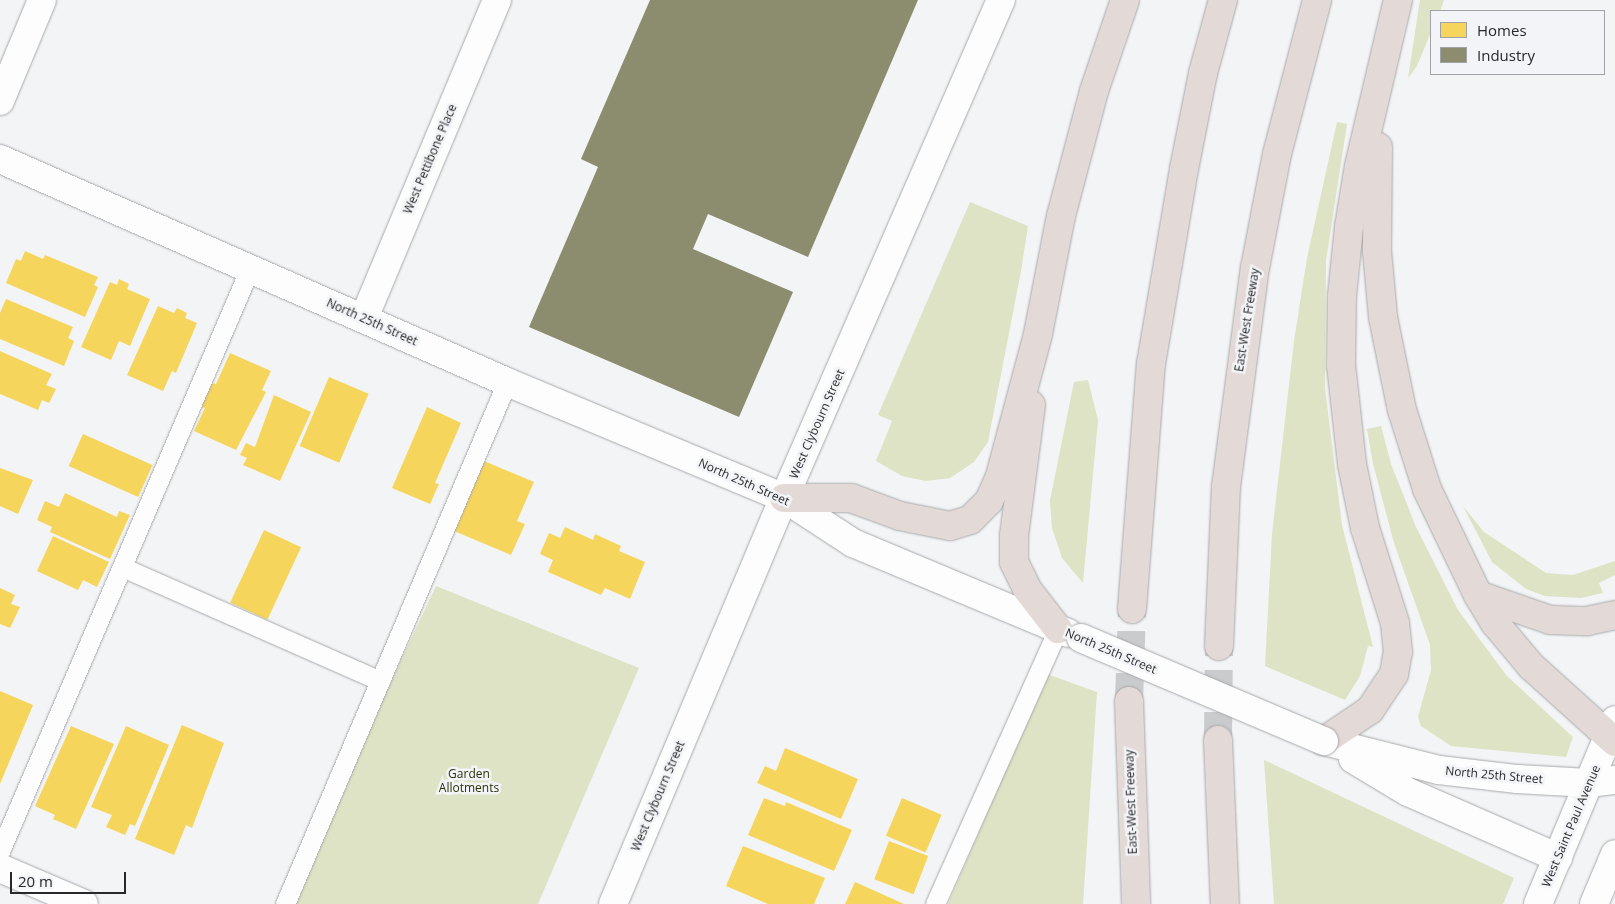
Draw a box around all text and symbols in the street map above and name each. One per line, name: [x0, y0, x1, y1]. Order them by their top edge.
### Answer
legend: [1430, 10, 1605, 75]
text: Homes: [1477, 20, 1527, 40]
text: Industry: [1477, 45, 1535, 65]
street label: West Pettibone Place: [400, 102, 460, 216]
street label: East-West Freeway: [1232, 267, 1262, 373]
street label: North 25th Street: [324, 296, 420, 348]
street label: West Clybourn Street: [786, 367, 848, 481]
street label: North 25th Street: [696, 456, 792, 508]
street label: North 25th Street: [1063, 625, 1159, 677]
street label: West Clybourn Street: [628, 739, 688, 853]
street label: East-West Freeway: [1122, 749, 1140, 855]
street label: West Saint Paul Avenue: [1539, 763, 1603, 889]
street label: North 25th Street: [1445, 764, 1543, 786]
park label: Garden Allotments: [439, 767, 499, 795]
scale bar: [12, 862, 129, 894]
text: 20 m: [18, 871, 53, 891]

